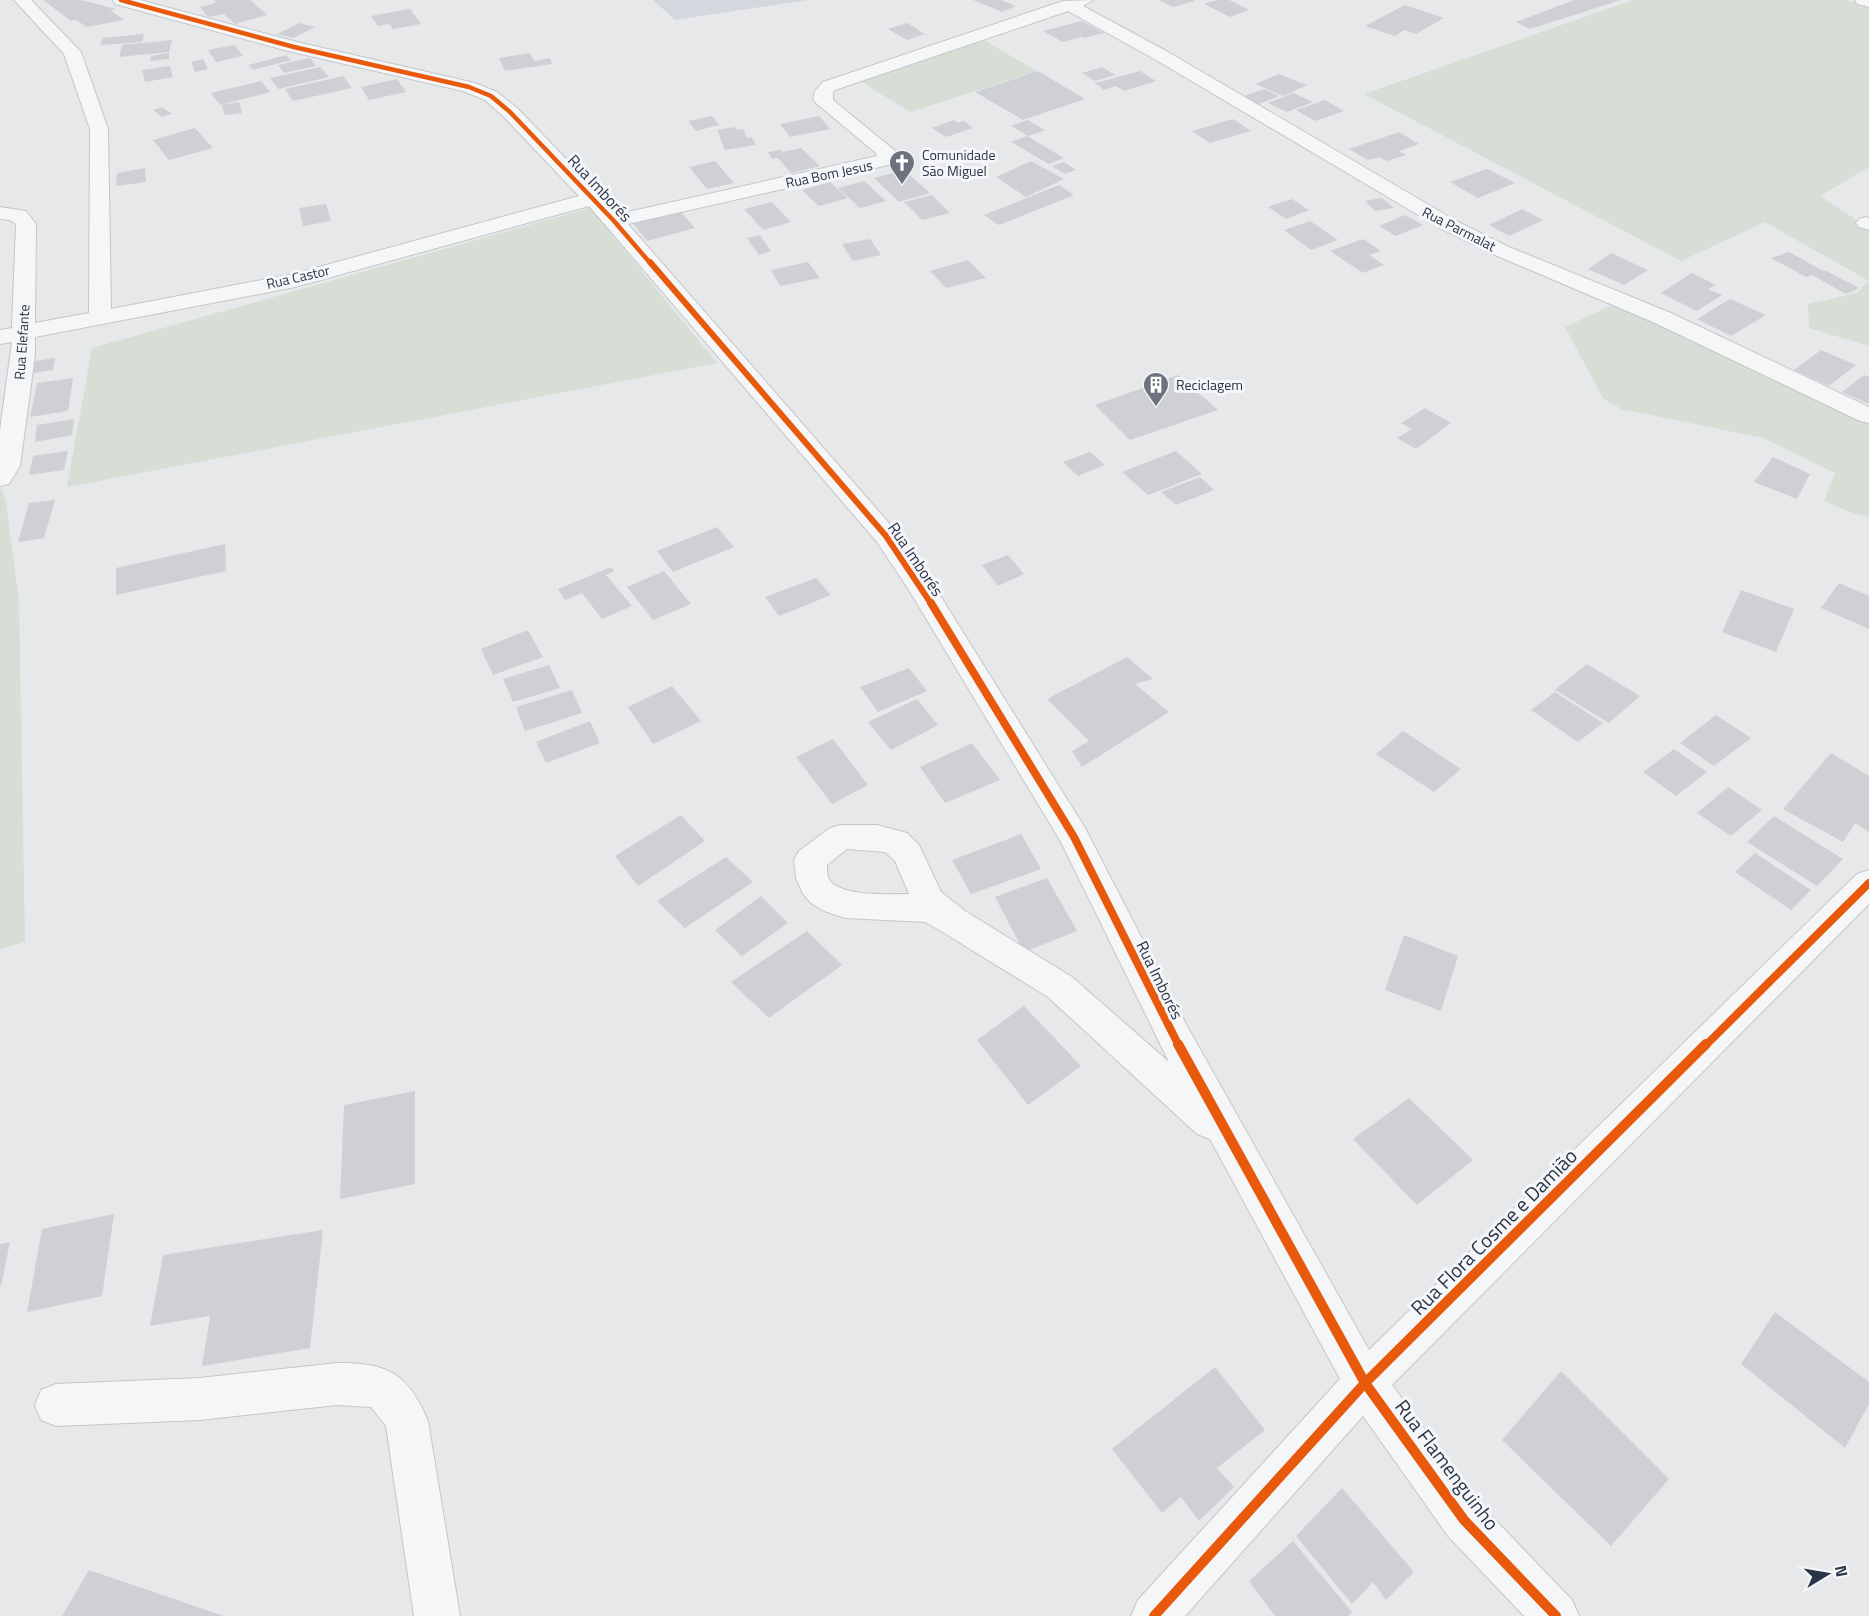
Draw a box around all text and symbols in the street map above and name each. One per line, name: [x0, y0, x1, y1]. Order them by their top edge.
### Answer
place label: Comunidade São Miguel: [922, 144, 996, 181]
church icon: Comunidade São Miguel: [887, 148, 917, 186]
street label: Rua Imborés: [562, 149, 638, 227]
street label: Rua Bom Jesus: [783, 154, 874, 193]
street label: Rua Parmalat: [1419, 201, 1500, 256]
street label: Rua Castor: [264, 259, 332, 294]
street label: Rua Elefante: [8, 304, 35, 380]
building icon: Reciclagem: [1141, 370, 1171, 408]
place label: Reciclagem: [1176, 374, 1243, 395]
street label: Rua Imborés: [882, 517, 950, 601]
street label: Rua Imborés: [1131, 937, 1189, 1023]
street label: Rua Flora Cosme e Damião: [1403, 1141, 1584, 1322]
street label: Rua Flamenguinho: [1388, 1393, 1507, 1537]
north arrow: [1797, 1544, 1857, 1604]
text: N: [1829, 1563, 1855, 1579]

